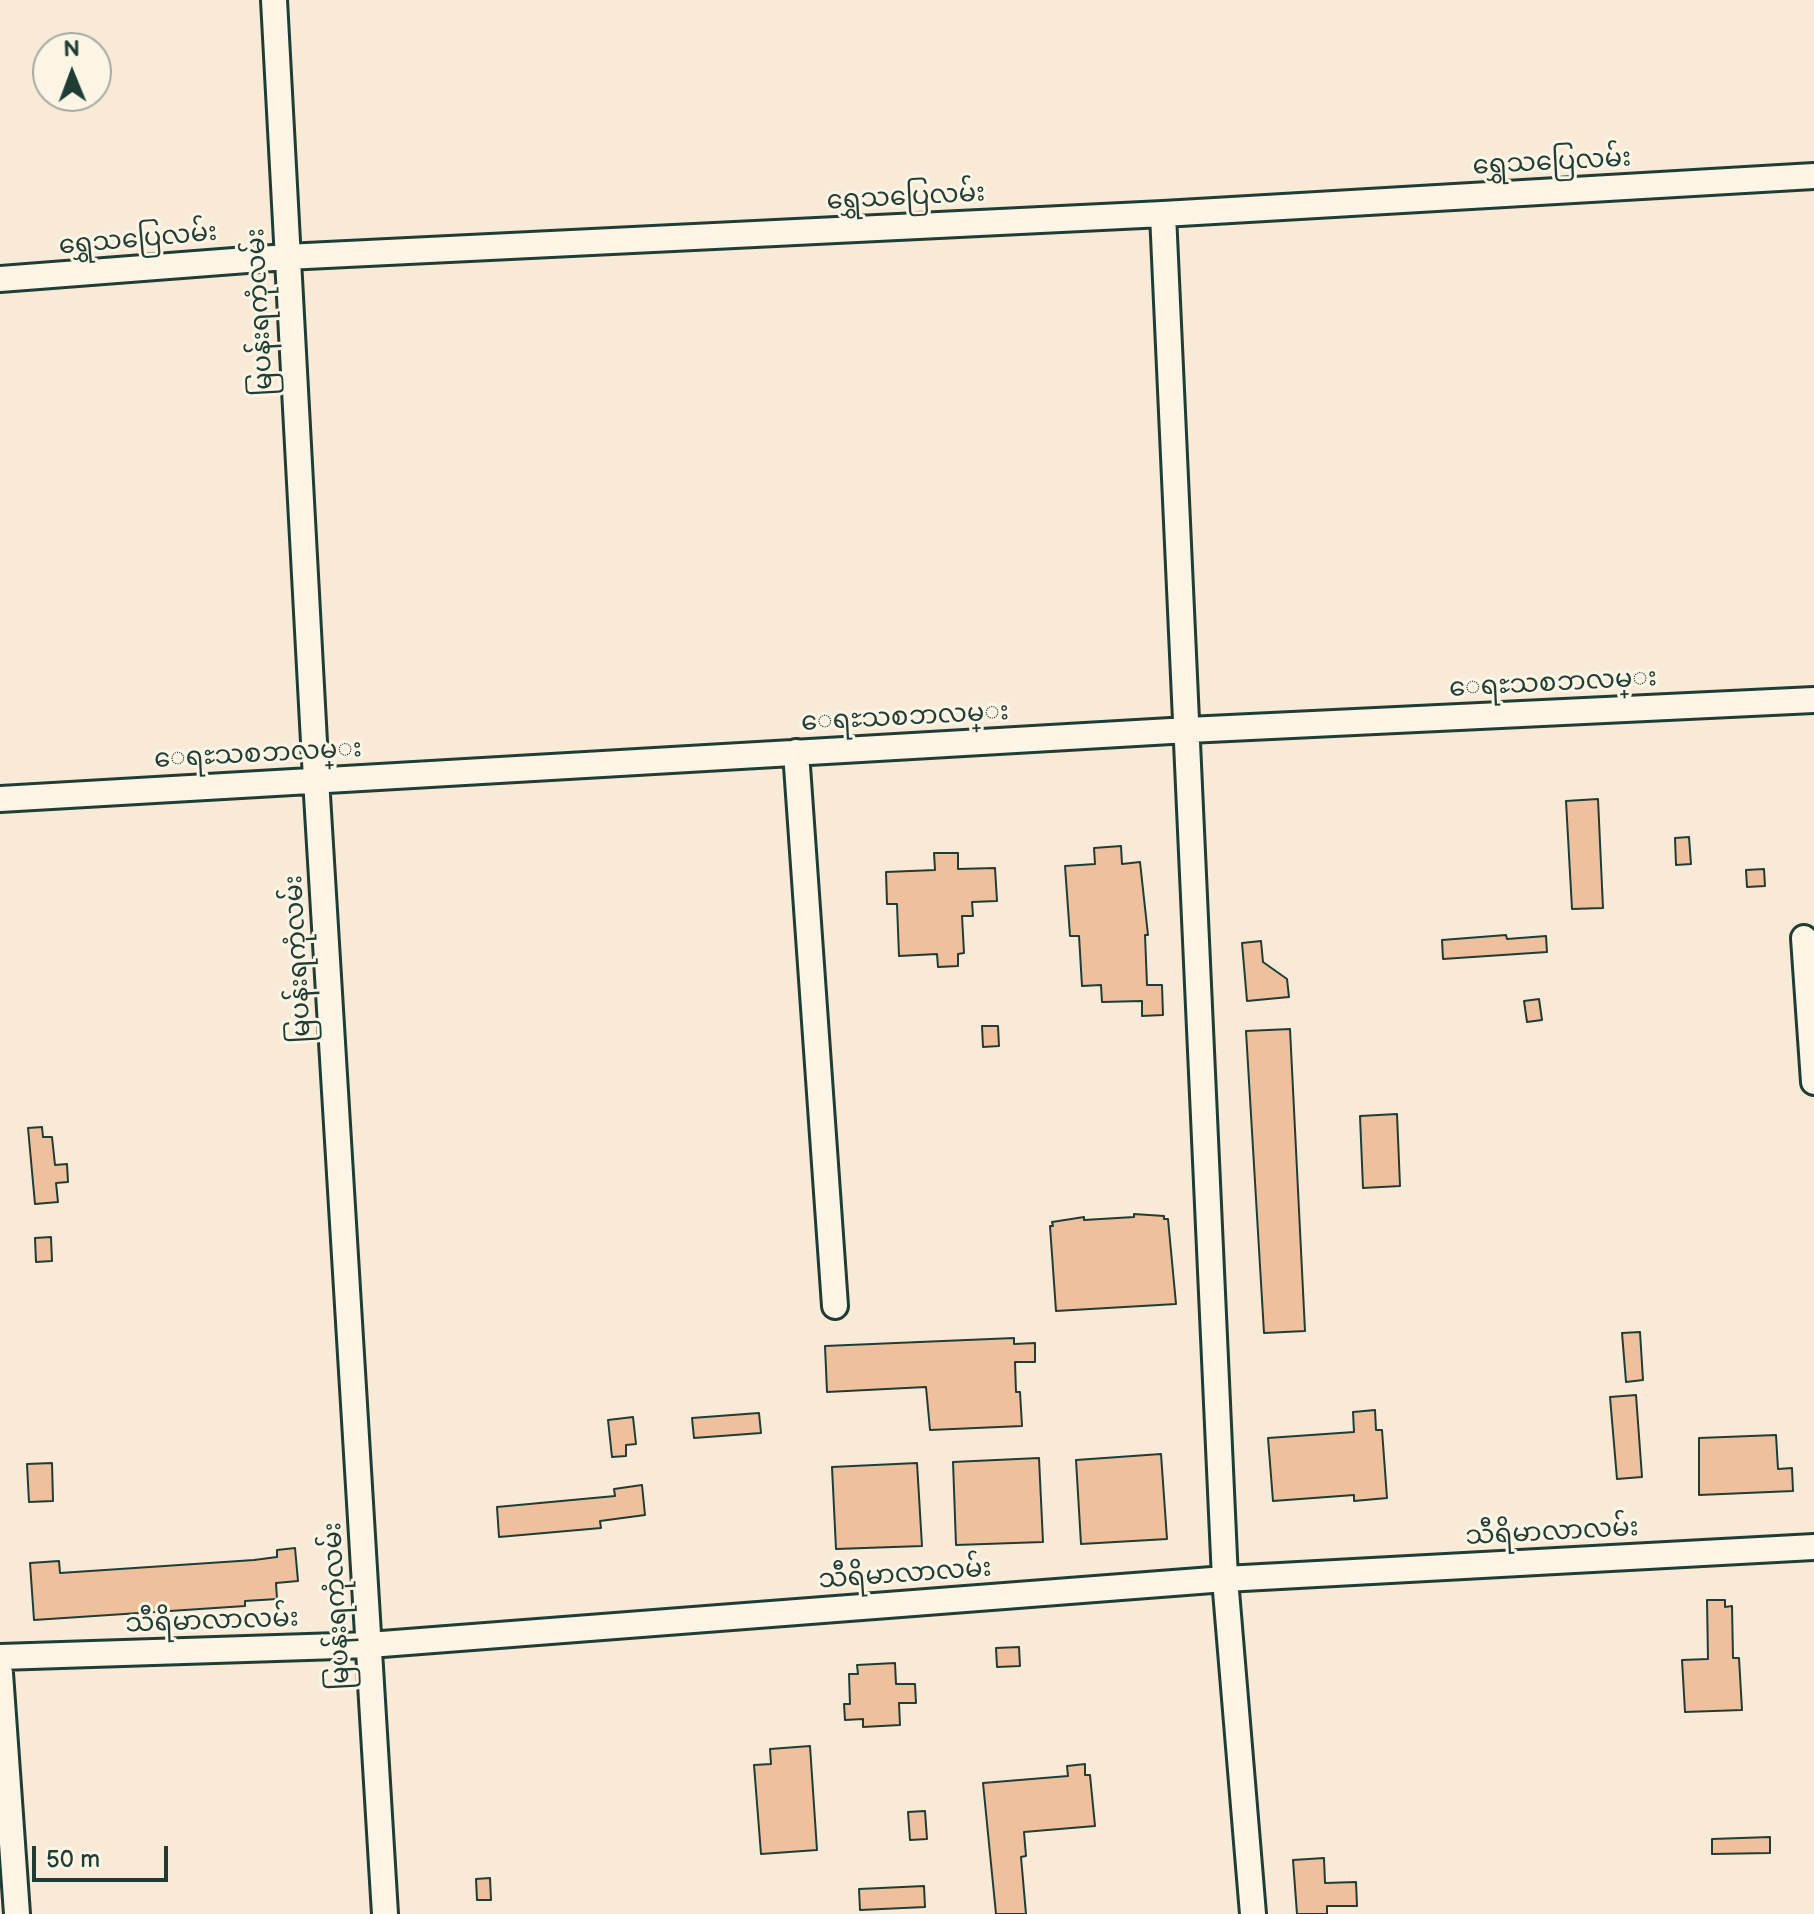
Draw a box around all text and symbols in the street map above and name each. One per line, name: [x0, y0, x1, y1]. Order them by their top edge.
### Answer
north arrow: [32, 32, 112, 112]
text: N: [63, 36, 80, 63]
street label: ရွှေသပြေလမ်း: [1472, 143, 1632, 183]
street label: ရွှေသပြေလမ်း: [826, 178, 986, 218]
street label: ရွှေသပြေလမ်း: [58, 218, 218, 262]
street label: မြပန်းရကုံလမ်း: [241, 227, 281, 397]
street label: ေရႊသစၥာလမ္း: [1448, 663, 1658, 705]
street label: ေရႊသစၥာလမ္း: [800, 697, 1010, 739]
street label: ေရႊသစၥာလမ္း: [153, 734, 363, 776]
street label: မြပန်းရကုံလမ်း: [279, 874, 319, 1044]
street label: သီရိမာလာလမ်း: [1465, 1513, 1639, 1553]
street label: မြပန်းရကုံလမ်း: [318, 1521, 358, 1691]
street label: သီရိမာလာလမ်း: [817, 1553, 993, 1597]
street label: သီရိမာလာလမ်း: [125, 1603, 299, 1641]
scale bar: [36, 1830, 172, 1880]
text: 50 m: [46, 1845, 100, 1874]

